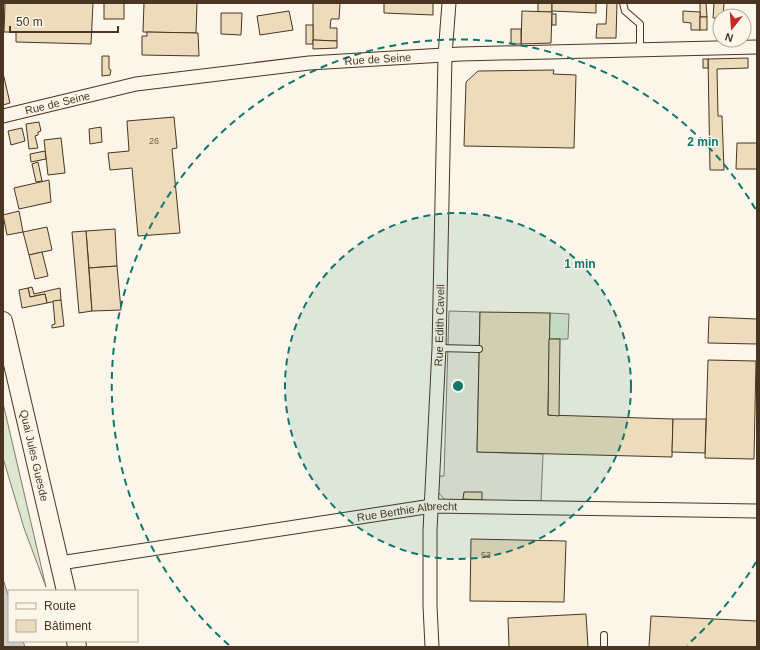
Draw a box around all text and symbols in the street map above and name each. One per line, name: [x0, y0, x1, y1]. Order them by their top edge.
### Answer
scale bar: [10, 8, 118, 34]
north arrow: [712, 8, 752, 48]
text: 50 m: [16, 15, 43, 29]
text: N: [723, 31, 735, 44]
street label: Rue de Seine: [344, 51, 411, 67]
street label: Rue de Seine: [24, 89, 91, 117]
text: 2 min: [687, 135, 719, 149]
house number: 26: [149, 136, 159, 146]
text: 1 min: [564, 257, 596, 271]
street label: Rue Edith Cavell: [432, 284, 446, 367]
centre of rings: [451, 379, 465, 393]
street label: Quai Jules Guesde: [18, 408, 51, 502]
street label: Rue Berthie Albrecht: [356, 500, 457, 523]
house number: 53: [481, 550, 491, 560]
legend: [8, 590, 138, 642]
text: Route: [44, 599, 76, 613]
text: Bâtiment: [44, 619, 92, 633]

